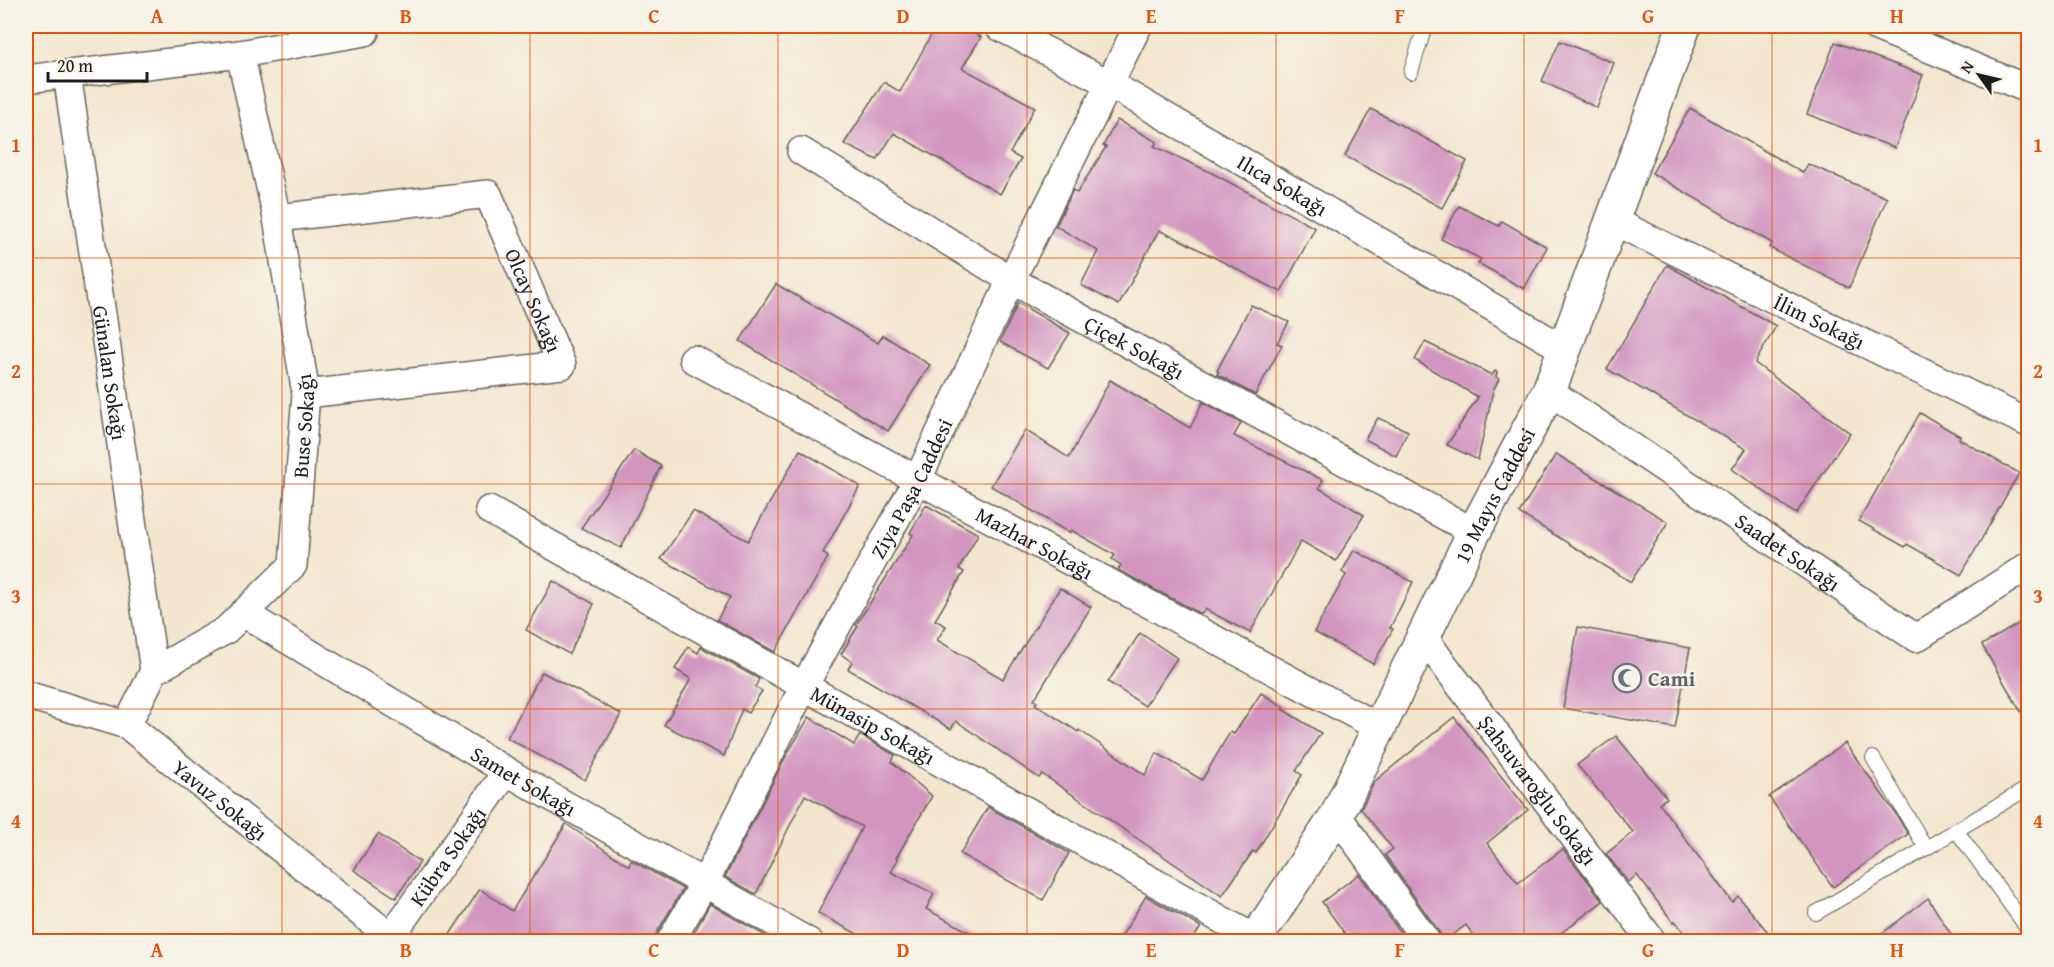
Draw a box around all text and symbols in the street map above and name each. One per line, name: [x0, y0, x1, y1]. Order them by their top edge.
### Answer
text: A: [151, 1, 164, 30]
text: B: [400, 1, 412, 30]
text: C: [648, 1, 660, 30]
text: D: [896, 1, 910, 30]
text: E: [1146, 1, 1157, 30]
text: F: [1395, 1, 1405, 30]
text: G: [1642, 1, 1654, 30]
text: H: [1890, 1, 1904, 30]
scale bar: [48, 45, 147, 83]
north arrow: [1949, 45, 2009, 105]
text: 20 m: [57, 52, 93, 79]
text: N: [1954, 55, 1980, 78]
text: 1: [11, 130, 21, 159]
text: 1: [2033, 130, 2043, 159]
street label: Ilıca Sokağı: [1232, 146, 1334, 223]
street label: Olcay Sokağı: [498, 243, 570, 357]
street label: İlim Sokağı: [1769, 286, 1871, 357]
street label: Günalan Sokağı: [85, 303, 136, 442]
street label: Çiçek Sokağı: [1079, 307, 1190, 387]
text: 2: [11, 356, 21, 385]
text: 2: [2033, 356, 2043, 385]
street label: Buse Sokağı: [284, 372, 322, 479]
street label: Ziya Paşa Caddesi: [862, 413, 960, 564]
street label: 19 Mayıs Caddesi: [1446, 422, 1542, 568]
street label: Mazhar Sokağı: [971, 498, 1099, 587]
street label: Saadet Sokağı: [1729, 505, 1847, 599]
text: 3: [11, 581, 21, 610]
text: 3: [2033, 581, 2043, 610]
mosque icon: Cami: [1611, 662, 1643, 694]
place label: Cami: [1648, 663, 1696, 694]
street label: Münasip Sokağı: [805, 677, 941, 772]
street label: Şahsuvaroğlu Sokağı: [1471, 708, 1605, 871]
street label: Samet Sokağı: [465, 738, 582, 824]
street label: Yavuz Sokağı: [166, 752, 275, 848]
street label: Kübra Sokağı: [401, 800, 493, 912]
text: 4: [11, 806, 21, 835]
text: 4: [2033, 806, 2043, 835]
text: A: [151, 935, 164, 964]
text: B: [400, 935, 412, 964]
text: C: [648, 935, 660, 964]
text: D: [896, 935, 910, 964]
text: E: [1146, 935, 1157, 964]
text: F: [1395, 935, 1405, 964]
text: G: [1642, 935, 1654, 964]
text: H: [1890, 935, 1904, 964]

